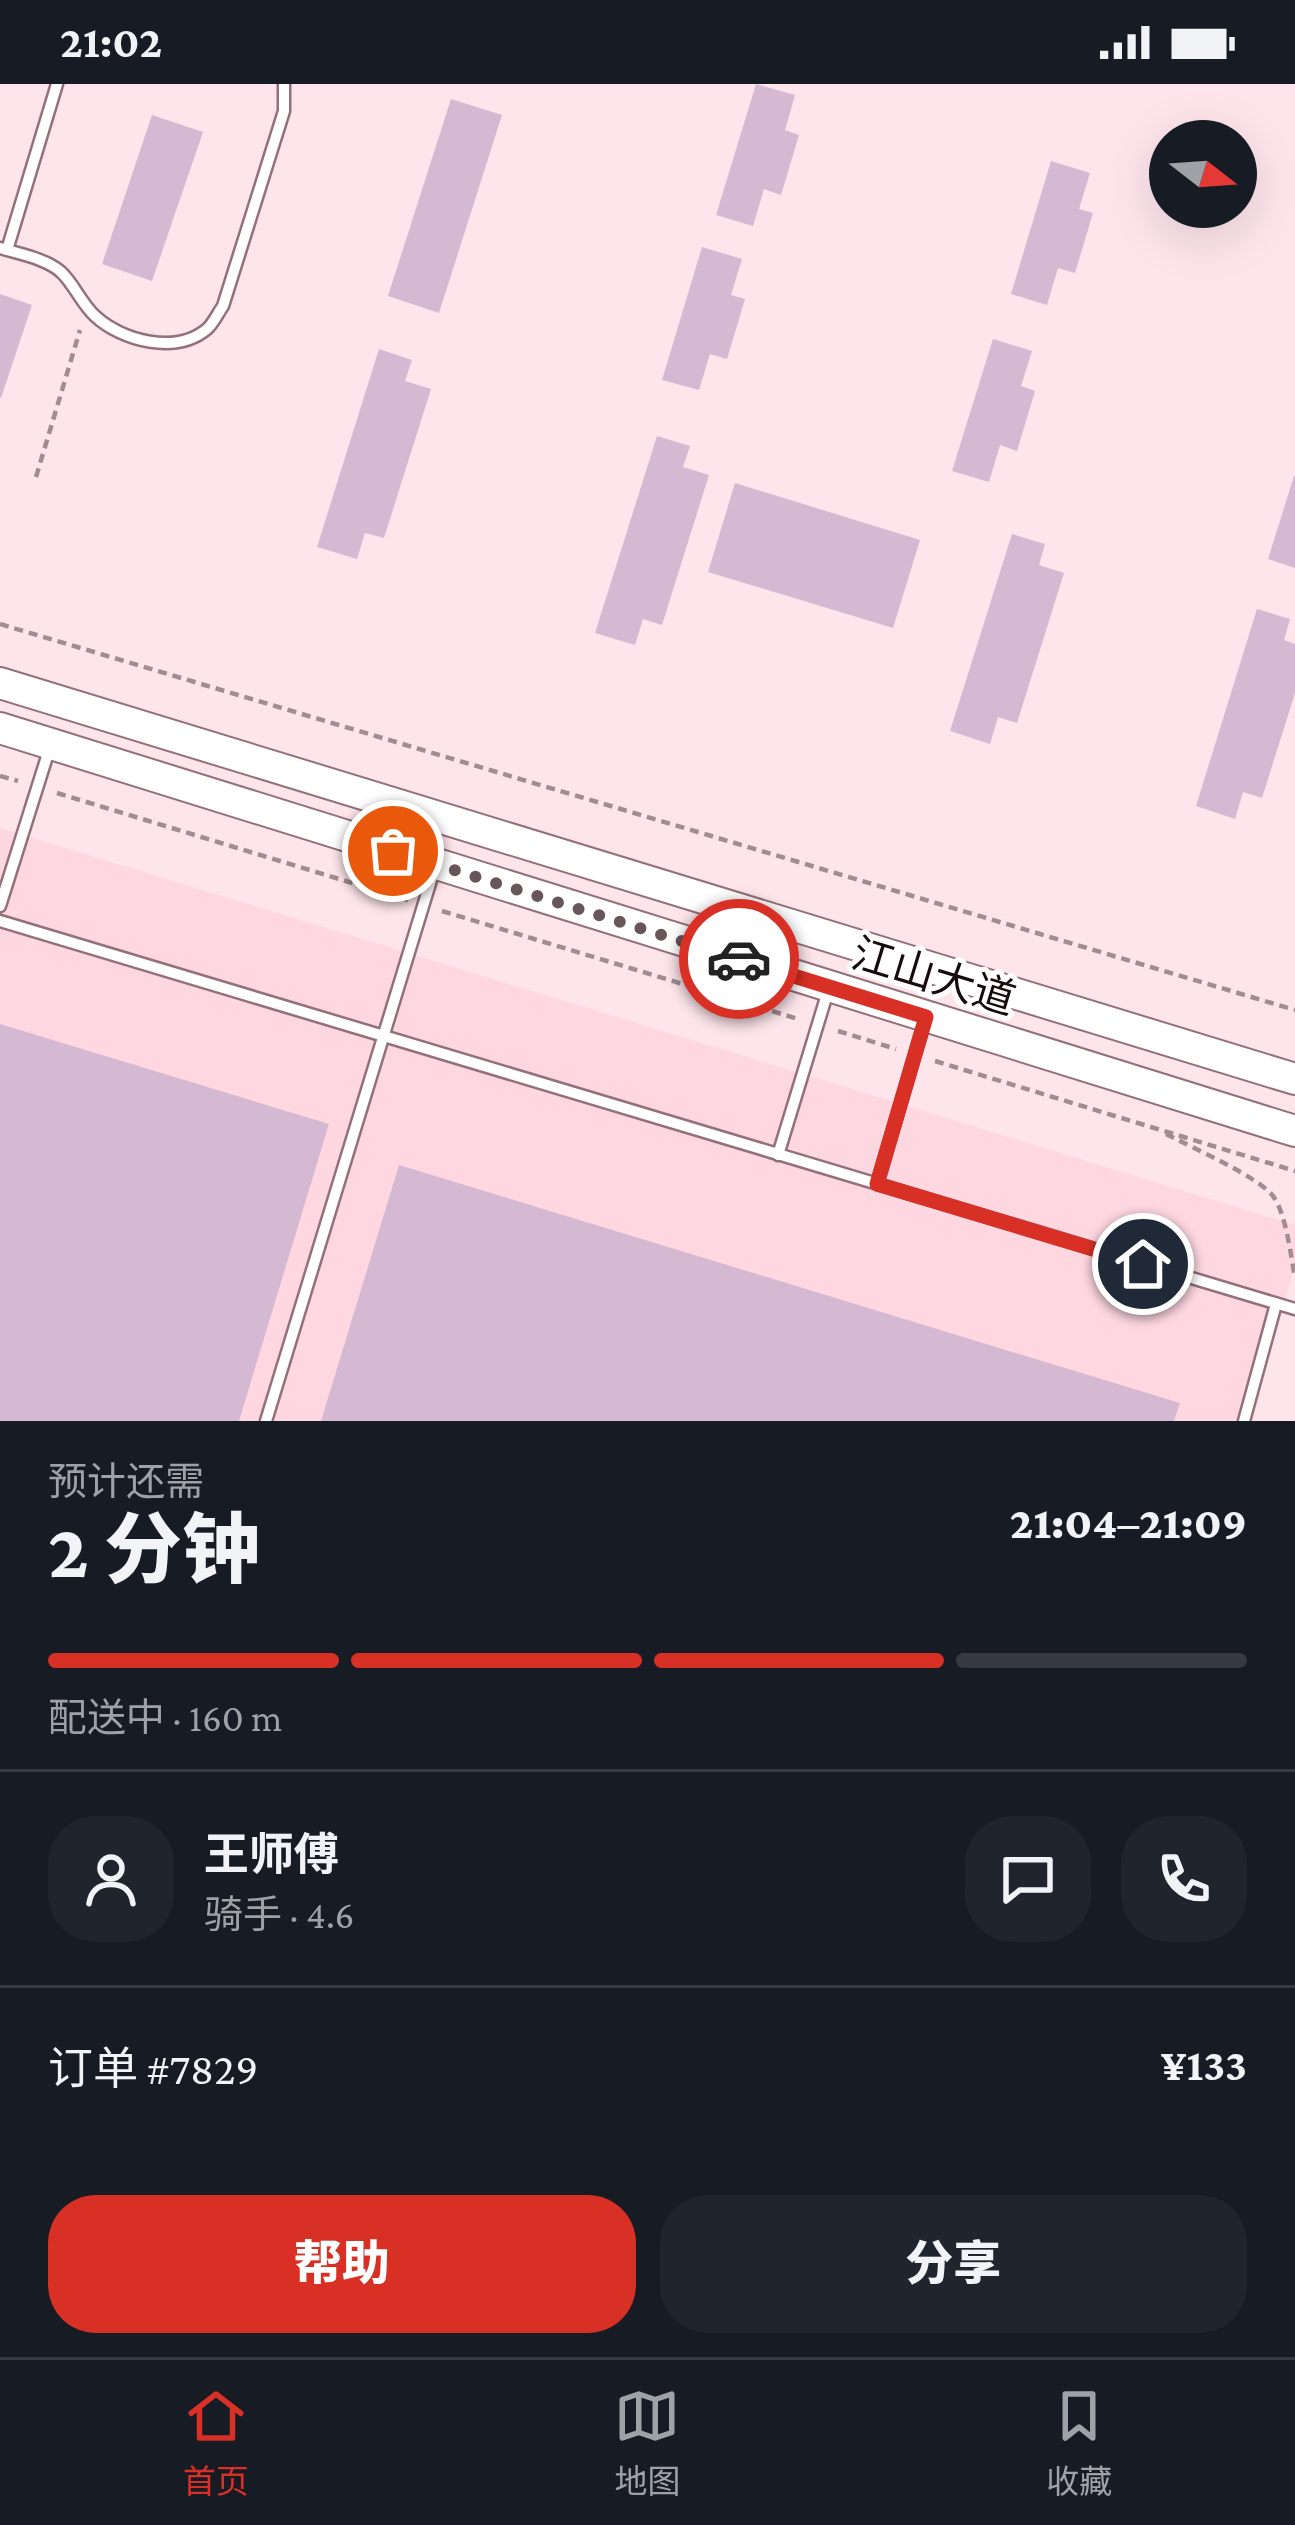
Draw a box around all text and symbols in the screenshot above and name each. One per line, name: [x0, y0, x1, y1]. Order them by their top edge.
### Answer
text: 21:02: [60, 17, 162, 67]
north arrow: [1149, 120, 1257, 228]
map controls: [1149, 120, 1257, 228]
pin: [342, 800, 444, 902]
icon: bag: [360, 818, 426, 884]
courier: [679, 899, 799, 1019]
icon: car: [706, 926, 772, 992]
street label: 江山大道: [847, 929, 1021, 1024]
pin: [1092, 1213, 1194, 1315]
icon: home: [1110, 1231, 1176, 1297]
text: 预计还需: [48, 1460, 204, 1503]
text: 21:04–21:09: [1010, 1498, 1247, 1548]
text: 2 分钟: [48, 1507, 260, 1594]
text: 配送中 · 160 m: [48, 1696, 282, 1739]
button: person: [48, 1816, 174, 1942]
button: chat: [965, 1816, 1091, 1942]
button: phone: [1121, 1816, 1247, 1942]
text: 王师傅: [204, 1830, 339, 1880]
text: 骑手 · 4.6: [204, 1893, 354, 1936]
text: ¥133: [1161, 2040, 1247, 2090]
text: 订单 #7829: [48, 2044, 258, 2094]
button: 帮助: [48, 2195, 636, 2333]
button: 分享: [660, 2195, 1247, 2333]
tab: 首页: [183, 2383, 249, 2503]
tab: 地图: [614, 2383, 680, 2503]
tab: 收藏: [1046, 2383, 1112, 2503]

